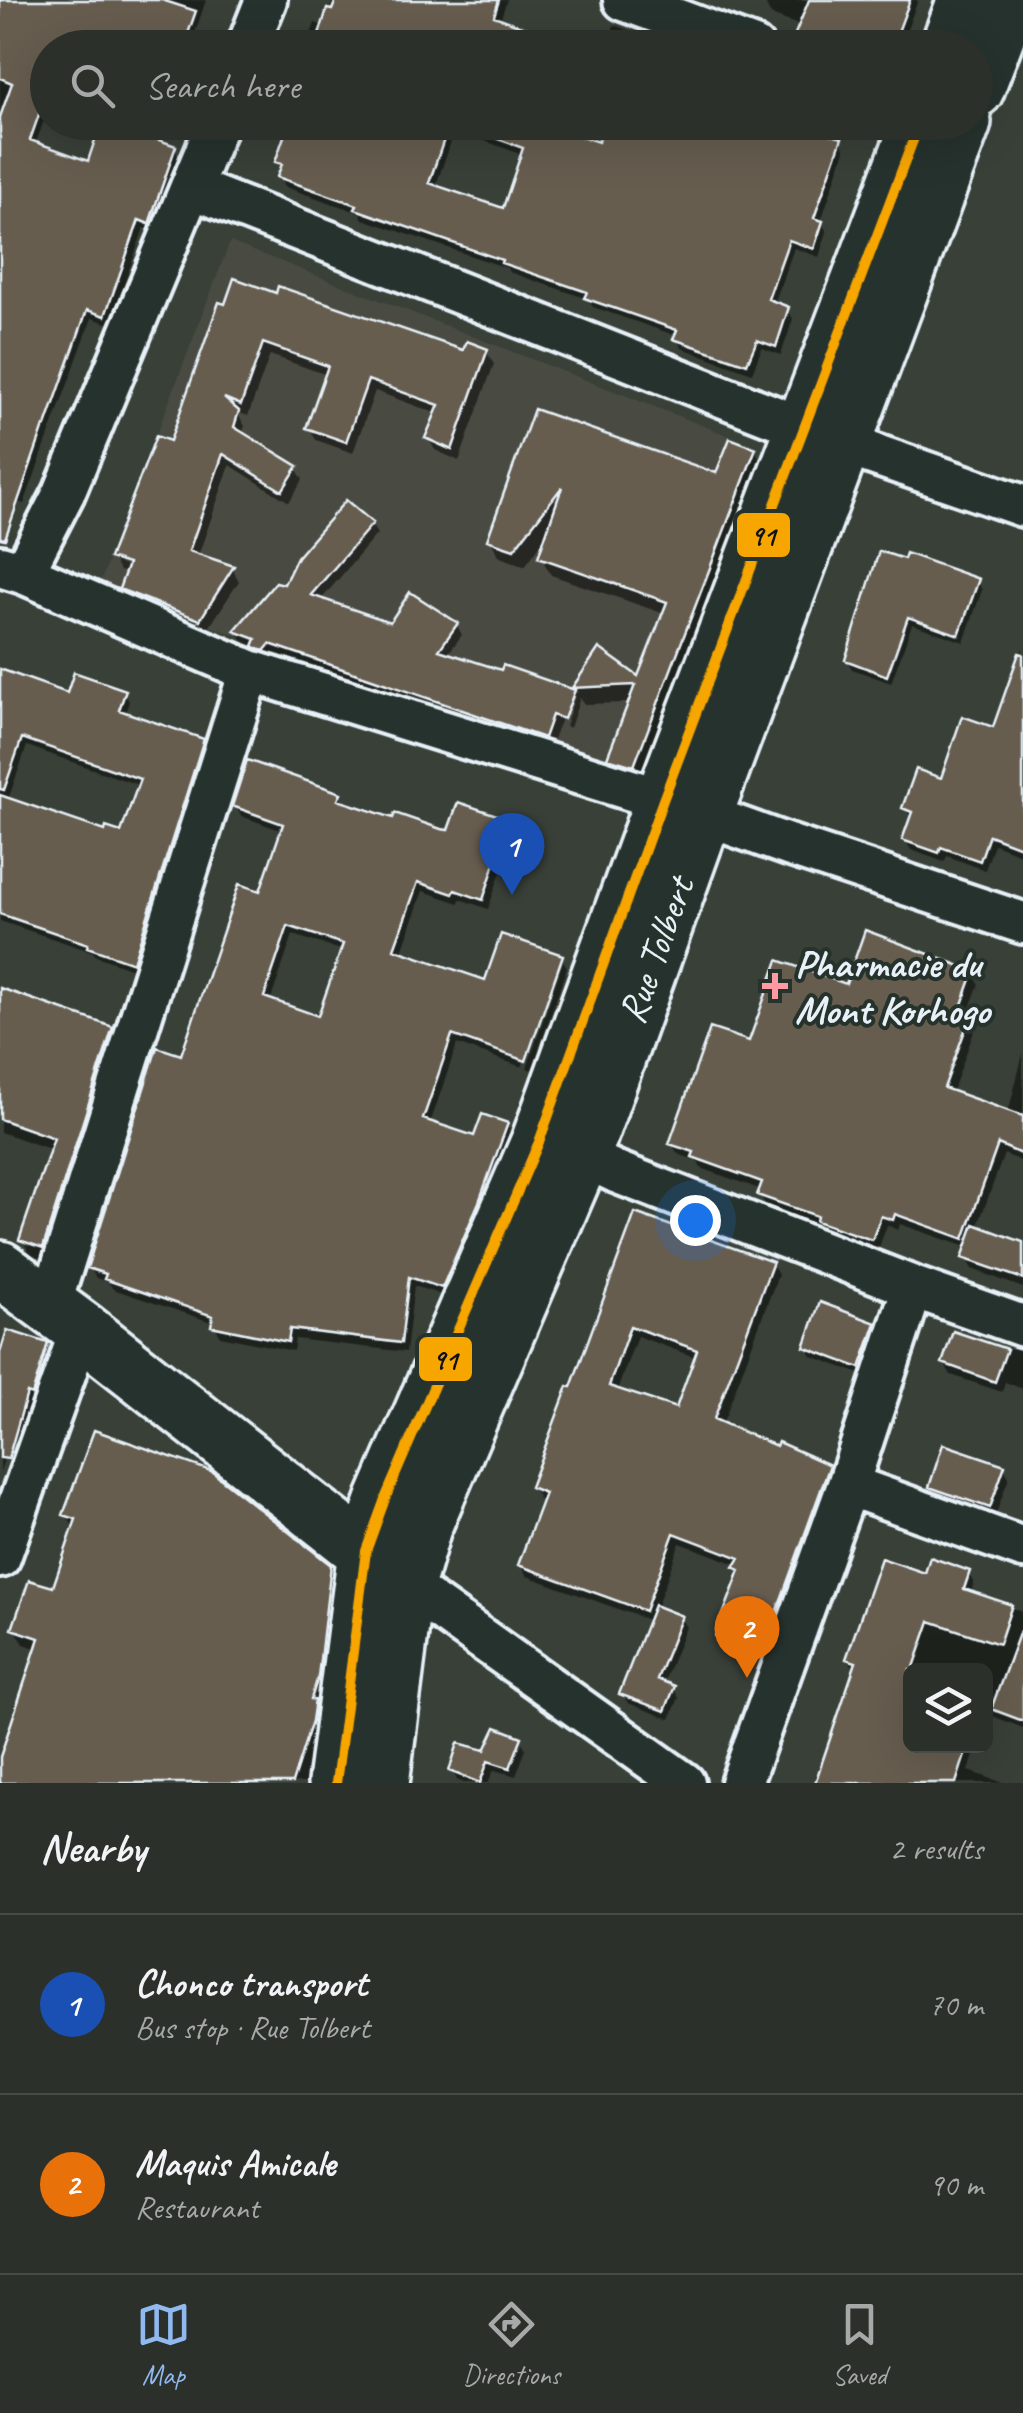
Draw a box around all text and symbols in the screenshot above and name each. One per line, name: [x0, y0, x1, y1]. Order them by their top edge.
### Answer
search box: [30, 30, 993, 140]
icon: search: [65, 58, 120, 113]
text: Search here: [145, 62, 300, 109]
line badge: 91: [735, 511, 792, 559]
text: 91: [751, 518, 779, 553]
pin: 1: [480, 812, 544, 895]
street label: Rue Tolbert: [607, 867, 707, 1030]
place label: Pharmacie du Mont Korhogo: [795, 939, 992, 1035]
marker: Pharmacie du Mont Korhogo: [764, 975, 786, 997]
your location: [670, 1195, 721, 1246]
line badge: 91: [417, 1335, 474, 1383]
text: 91: [433, 1342, 461, 1377]
pin: 2: [714, 1596, 780, 1678]
map controls: [903, 1663, 993, 1753]
button: layers: [903, 1663, 993, 1753]
text: Nearby: [40, 1822, 146, 1875]
text: 2 results: [889, 1828, 983, 1869]
text: Chonco transport: [135, 1960, 367, 2007]
text: 1: [65, 1984, 80, 2025]
text: 70 m: [929, 1984, 983, 2025]
text: Bus stop · Rue Tolbert: [135, 2007, 370, 2048]
text: Maquis Amicale: [135, 2140, 335, 2187]
text: 2: [65, 2164, 80, 2205]
text: 90 m: [929, 2164, 983, 2205]
text: Restaurant: [135, 2187, 259, 2228]
tab: Map: [136, 2297, 191, 2392]
tab: Directions: [463, 2297, 560, 2392]
tab: Saved: [832, 2297, 887, 2392]

